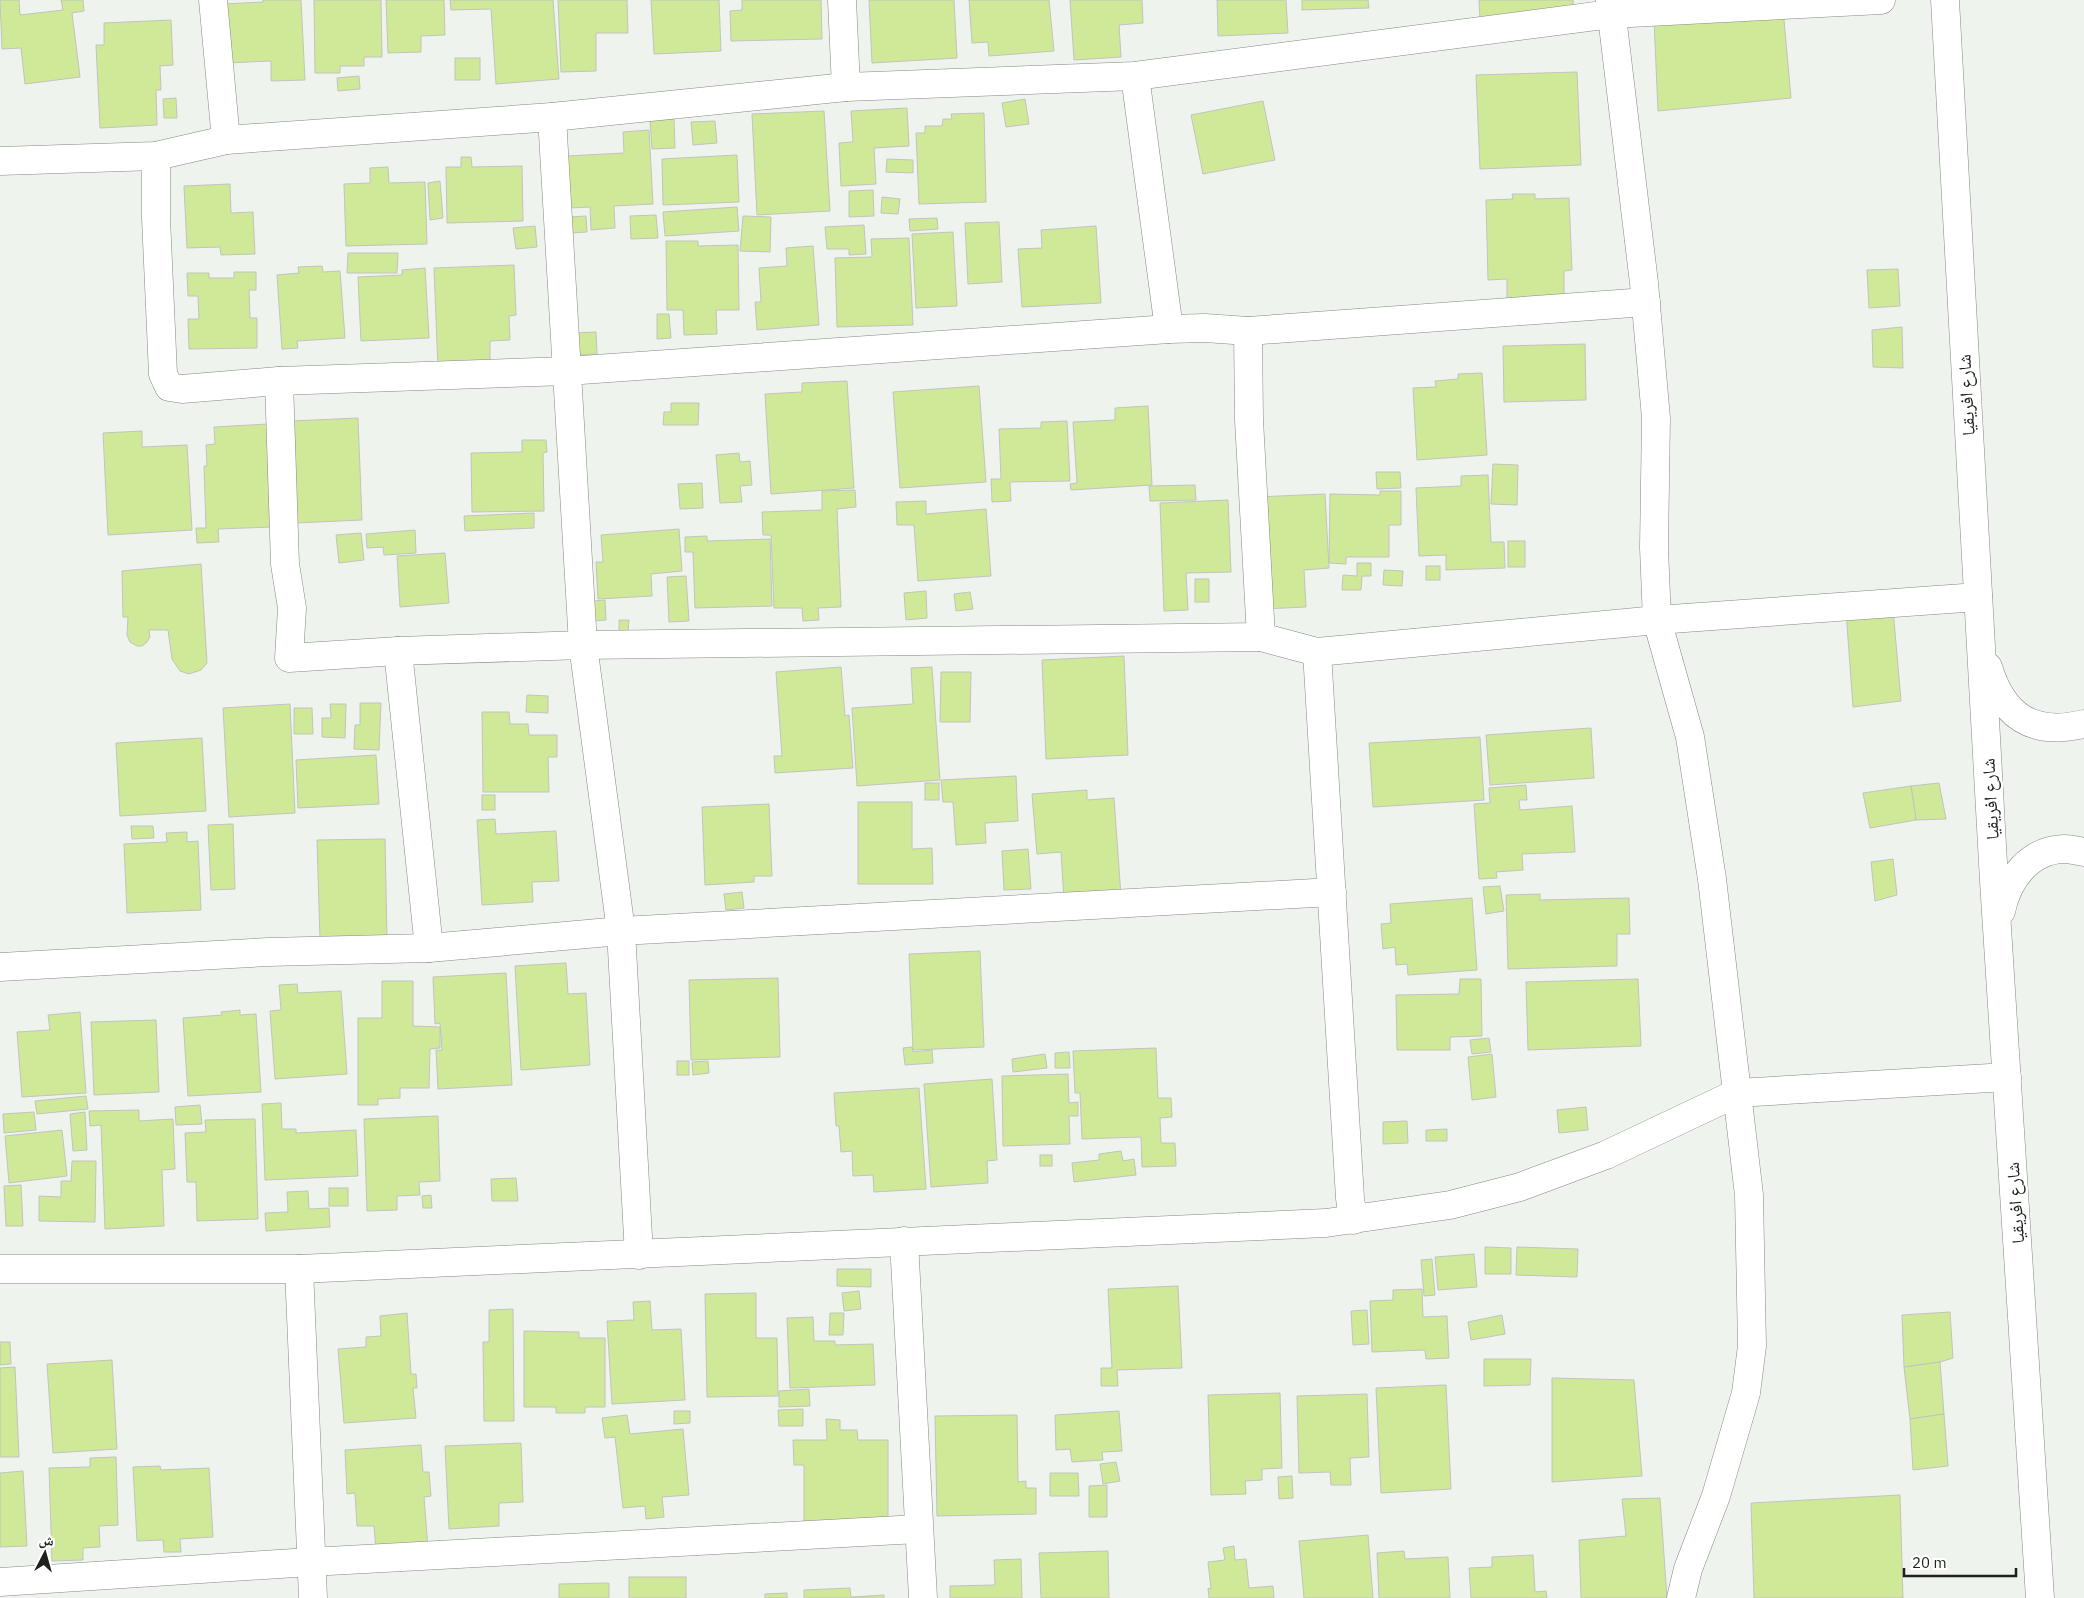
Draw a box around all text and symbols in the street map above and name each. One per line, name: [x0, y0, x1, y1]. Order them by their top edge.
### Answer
street label: شارع افريقيا: [1952, 354, 1980, 436]
street label: شارع افريقيا: [1976, 758, 2004, 840]
street label: شارع افريقيا: [2001, 1161, 2029, 1245]
north arrow: [20, 1528, 70, 1578]
text: ش: [38, 1530, 55, 1550]
scale bar: [1904, 1546, 2016, 1578]
text: 20 m: [1912, 1553, 1947, 1572]

